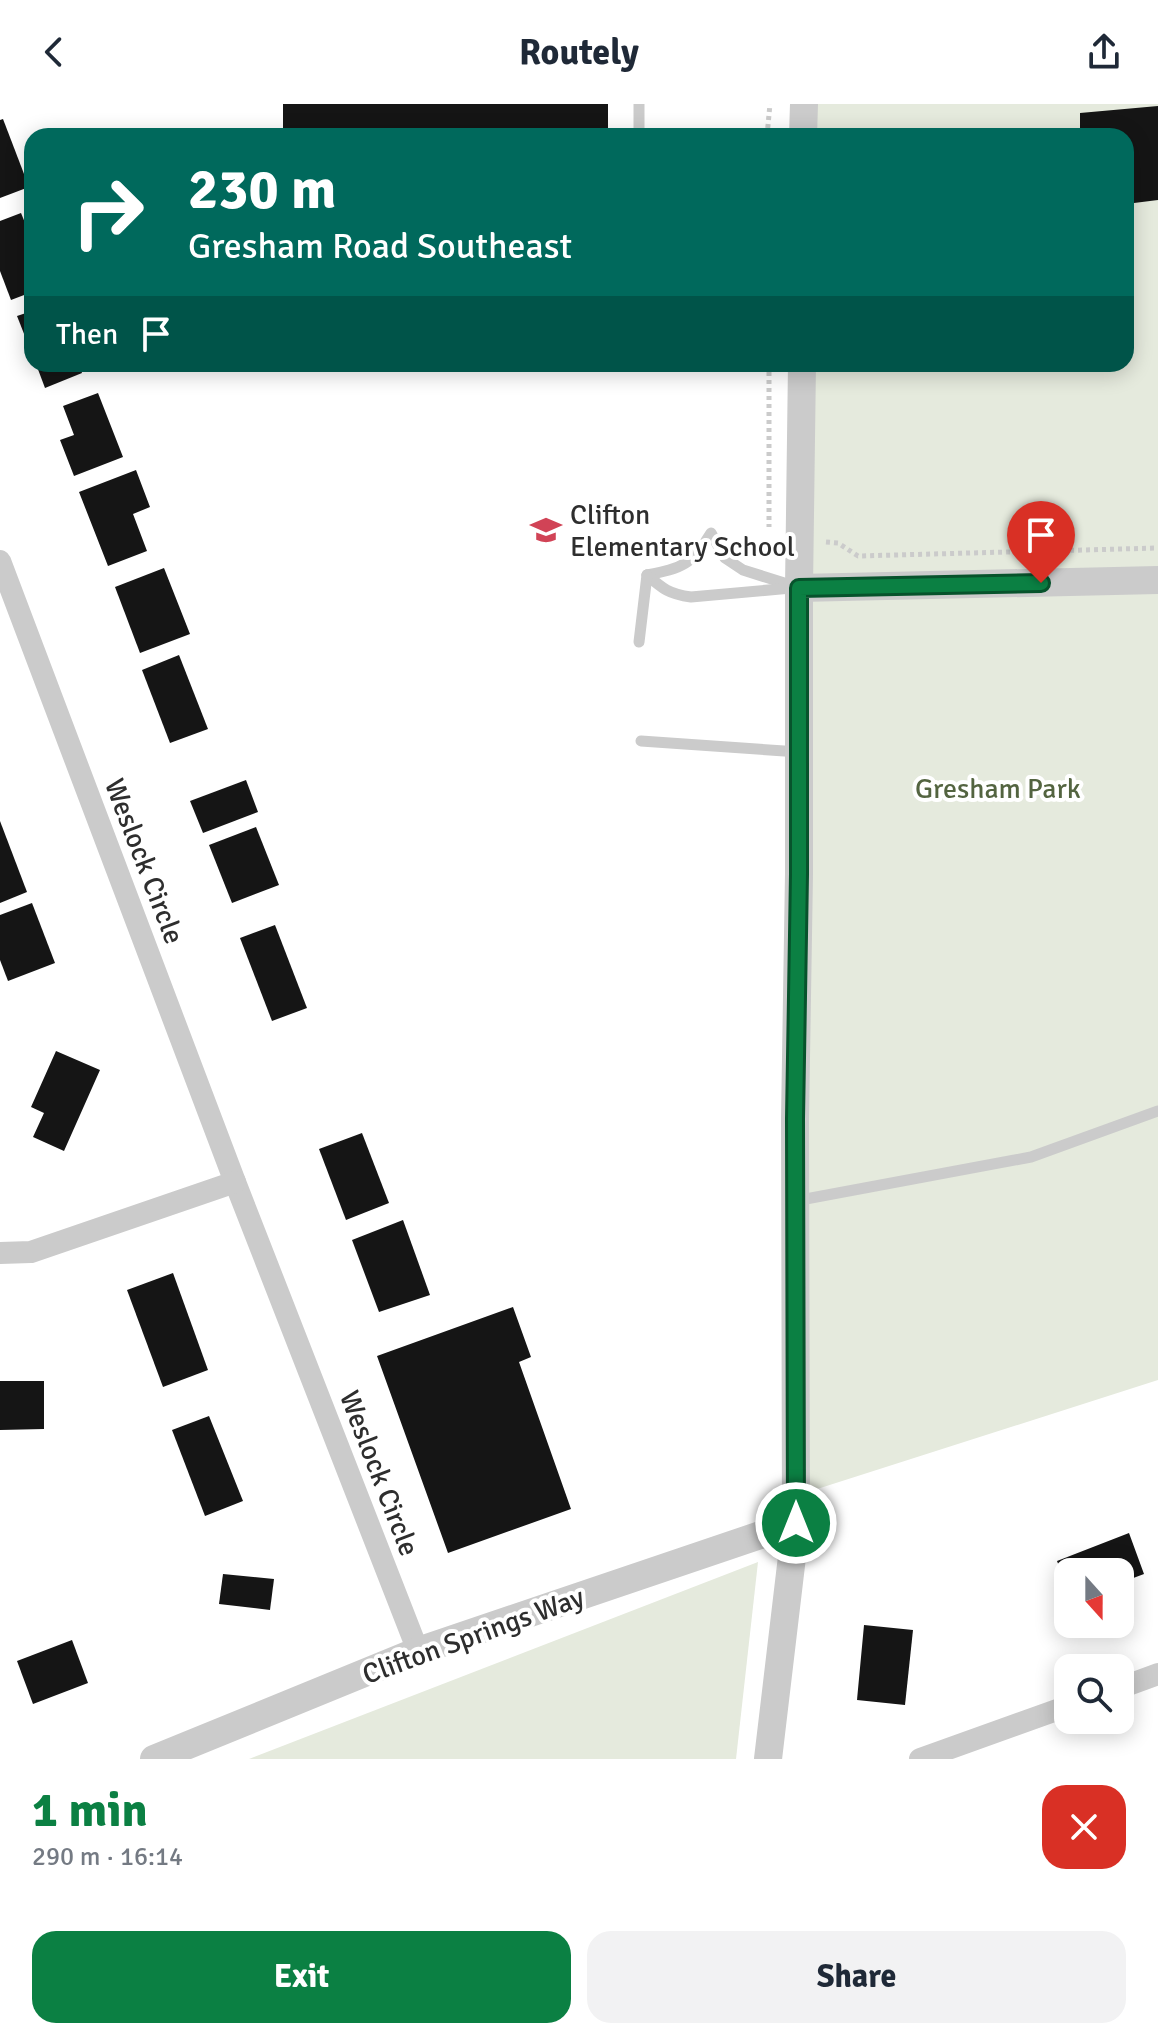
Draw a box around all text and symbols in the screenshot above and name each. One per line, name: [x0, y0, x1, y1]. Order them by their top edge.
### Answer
icon: back: [32, 30, 76, 74]
text: Routely: [519, 30, 639, 75]
icon: share: [1082, 30, 1126, 74]
text: 230 m: [188, 155, 336, 224]
icon: right: [56, 160, 160, 264]
text: Gresham Road Southeast: [188, 224, 572, 269]
icon: arrive: [134, 312, 178, 356]
text: Then: [56, 316, 118, 353]
place label: Clifton Elementary School: [570, 498, 795, 564]
pin: [1007, 501, 1075, 583]
school or university icon: Clifton Elementary School: [529, 513, 563, 547]
icon: arrive: [1019, 513, 1063, 557]
park label: Gresham Park: [915, 772, 1081, 806]
street label: Weslock Circle: [97, 774, 191, 949]
street label: Weslock Circle: [332, 1386, 426, 1561]
position arrow: [754, 1481, 838, 1565]
north arrow: [1054, 1558, 1134, 1638]
map controls: [1054, 1558, 1134, 1734]
street label: Clifton Springs Way: [358, 1580, 589, 1692]
button: search: [1054, 1654, 1134, 1734]
text: 1 min: [32, 1781, 148, 1840]
button: close: [1042, 1785, 1126, 1869]
text: 290 m · 16:14: [32, 1841, 183, 1873]
button: Exit: [32, 1931, 571, 2023]
button: Share: [587, 1931, 1126, 2023]

